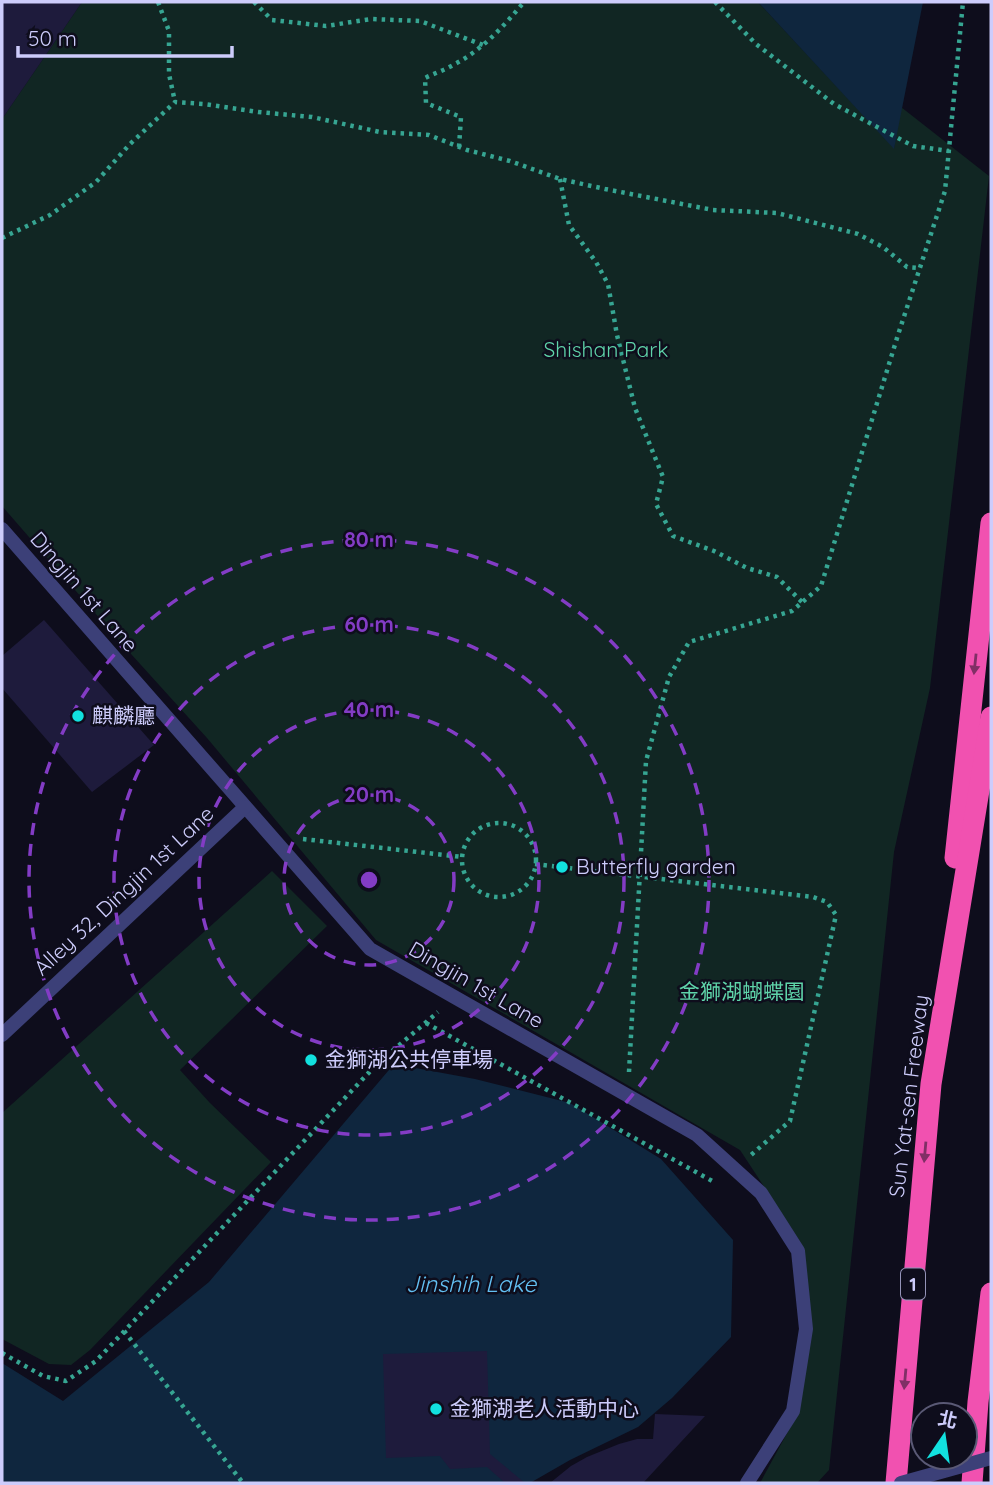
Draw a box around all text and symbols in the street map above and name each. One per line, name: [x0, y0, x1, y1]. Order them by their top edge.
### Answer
scale bar: [18, 14, 231, 58]
text: 50 m: [28, 25, 77, 51]
park label: Shishan Park: [543, 336, 669, 362]
street label: Dingjin 1st Lane: [25, 526, 144, 657]
text: 80 m: [344, 526, 394, 552]
text: 60 m: [344, 611, 394, 637]
one-way arrow: [970, 653, 981, 675]
text: 40 m: [344, 696, 394, 722]
place label: 麒麟廳: [92, 702, 155, 728]
marker: 麒麟廳: [70, 708, 86, 724]
text: 20 m: [344, 781, 394, 807]
street label: Alley 32, Dingjin 1st Lane: [28, 800, 219, 980]
place label: Butterfly garden: [576, 853, 736, 879]
marker: Butterfly garden: [554, 859, 570, 875]
centre of rings: [357, 868, 381, 892]
street label: Dingjin 1st Lane: [404, 935, 549, 1033]
park label: 金獅湖蝴蝶園: [679, 978, 805, 1004]
street label: Sun Yat-sen Freeway: [883, 993, 933, 1199]
place label: 金獅湖公共停車場: [325, 1046, 493, 1072]
marker: 金獅湖公共停車場: [303, 1052, 319, 1068]
one-way arrow: [919, 1141, 930, 1163]
road number: 1: [901, 1268, 925, 1300]
water label: Jinshih Lake: [406, 1269, 537, 1298]
one-way arrow: [899, 1368, 910, 1390]
place label: 金獅湖老人活動中心: [450, 1395, 639, 1421]
marker: 金獅湖老人活動中心: [428, 1401, 444, 1417]
north arrow: [909, 1401, 979, 1471]
text: 北: [936, 1406, 960, 1433]

